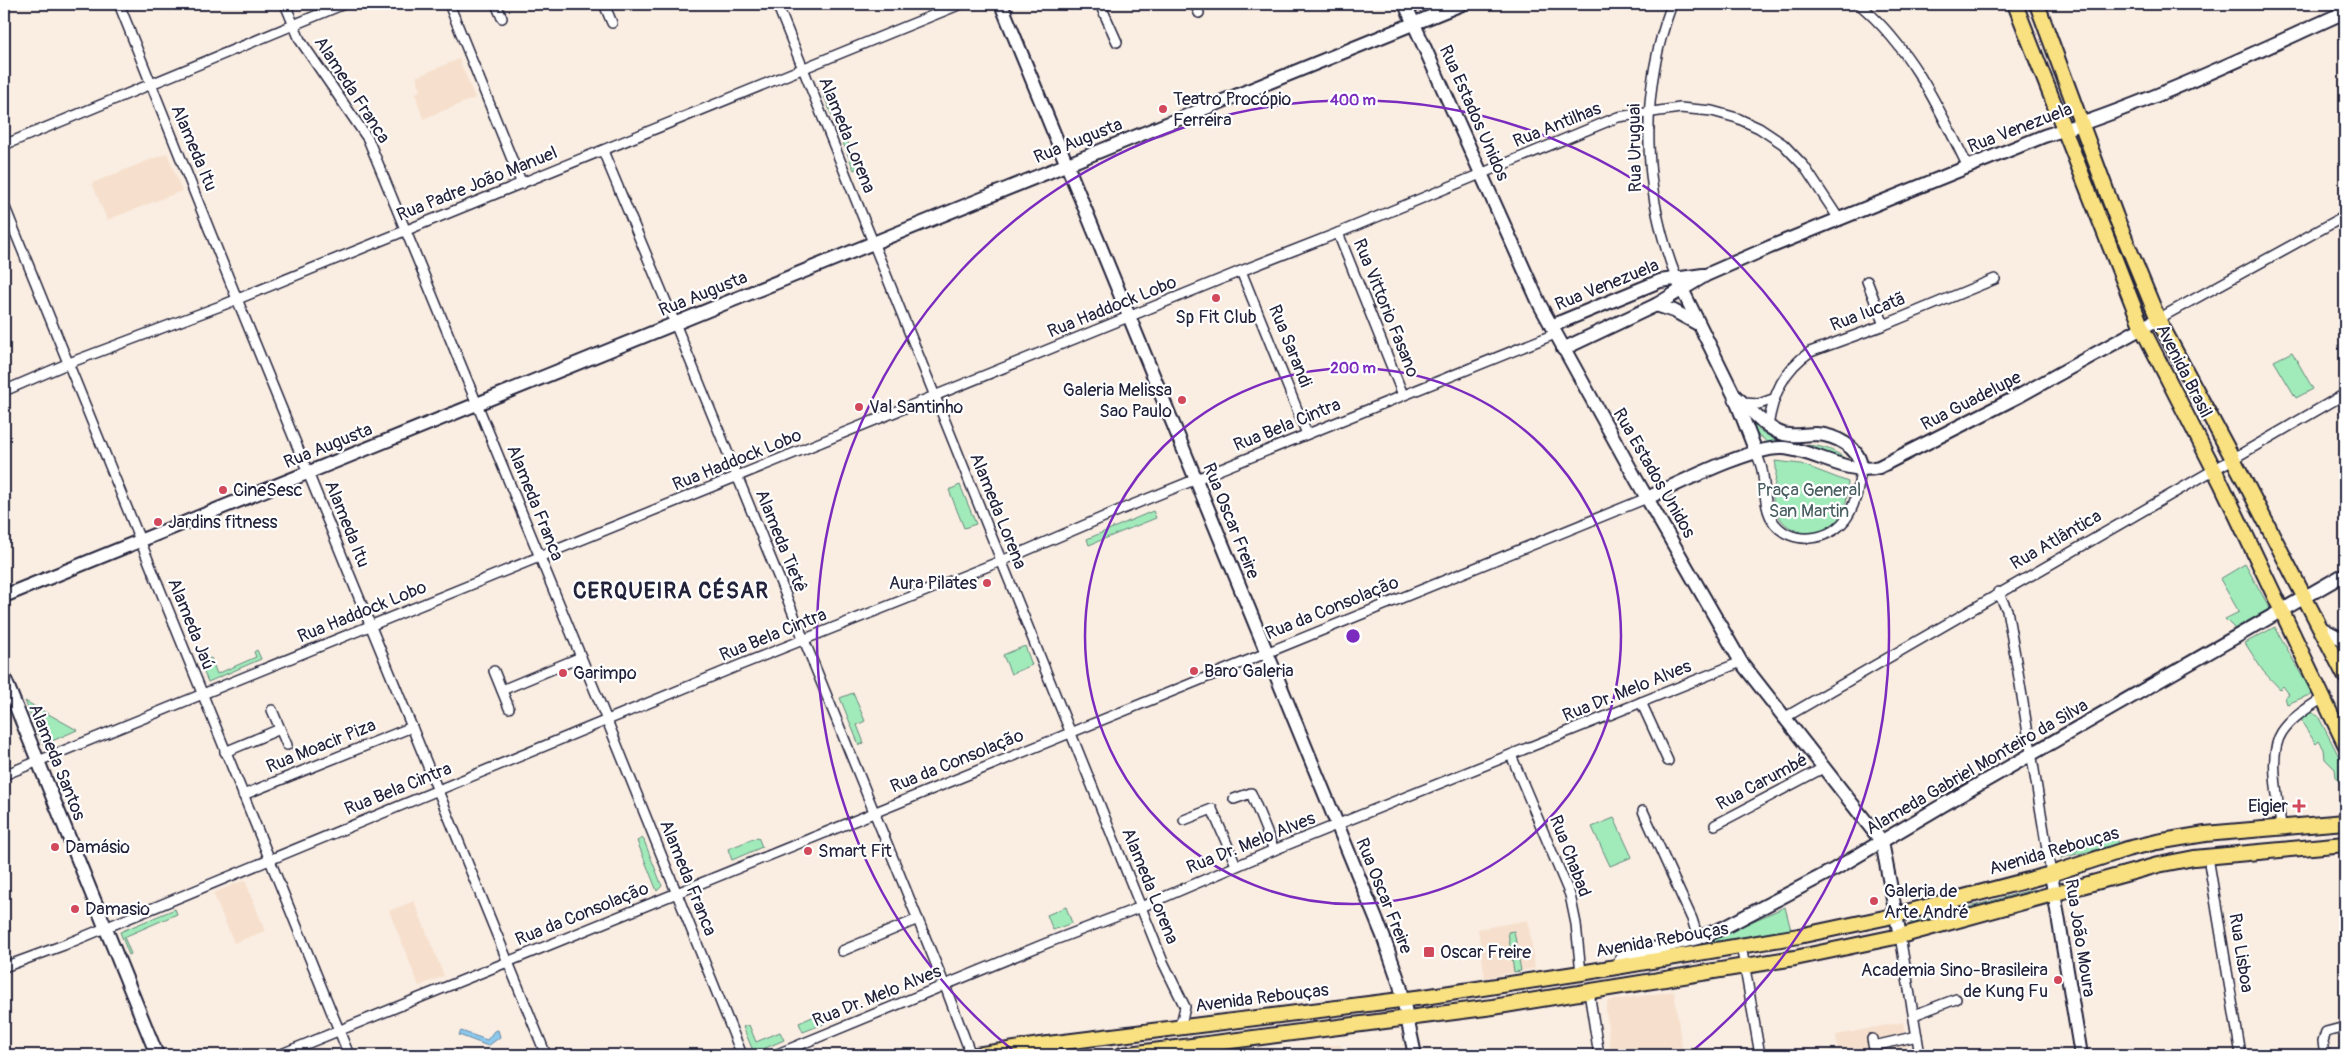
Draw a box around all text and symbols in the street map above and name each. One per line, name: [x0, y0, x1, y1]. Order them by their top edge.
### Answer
street label: Alameda Franca: [309, 32, 395, 148]
street label: Rua Estados Unidos: [1434, 41, 1514, 185]
street label: Alameda Lorena: [813, 74, 881, 196]
place label: Teatro Procópio Ferreira: [1173, 88, 1292, 132]
text: 400 m: [1330, 91, 1376, 110]
street label: Rua Antilhas: [1510, 97, 1604, 153]
street label: Rua Venezuela: [1964, 98, 2076, 158]
street label: Alameda Itu: [166, 101, 222, 195]
marker: Teatro Procópio Ferreira: [1157, 103, 1169, 115]
street label: Rua Uruguai: [1623, 103, 1647, 193]
street label: Rua Augusta: [1030, 113, 1126, 169]
street label: Rua Padre João Manuel: [393, 141, 561, 227]
street label: Rua Vittorio Fasano: [1348, 235, 1424, 381]
street label: Rua Venezuela: [1552, 254, 1662, 316]
street label: Rua Augusta: [655, 266, 751, 322]
street label: Rua Haddock Lobo: [1044, 270, 1180, 343]
street label: Rua Iucatã: [1827, 287, 1909, 337]
marker: Sp Fit Club: [1210, 292, 1222, 304]
street label: Rua Sarandi: [1263, 301, 1317, 391]
place label: Sp Fit Club: [1175, 306, 1257, 329]
street label: Avenida Brasil: [2151, 320, 2217, 422]
text: 200 m: [1330, 359, 1376, 378]
street label: Rua Guadelupe: [1917, 366, 2025, 436]
place label: Galeria Melissa Sao Paulo: [1063, 379, 1172, 423]
street label: Rua Bela Cintra: [1230, 393, 1344, 457]
marker: Galeria Melissa Sao Paulo: [1176, 394, 1188, 406]
place label: Val Santinho: [869, 396, 964, 419]
marker: Val Santinho: [853, 401, 865, 413]
street label: Rua Estados Unidos: [1607, 404, 1701, 542]
street label: Rua Augusta: [280, 418, 376, 474]
street label: Rua Haddock Lobo: [669, 423, 805, 496]
street label: Alameda Franca: [501, 442, 569, 564]
street label: Alameda Lorena: [964, 450, 1032, 572]
street label: Rua Oscar Freire: [1197, 460, 1265, 582]
street label: Alameda Itu: [319, 477, 375, 571]
place label: CineSesc: [233, 479, 303, 502]
park label: Praça General San Martin: [1757, 479, 1861, 523]
marker: CineSesc: [217, 484, 229, 496]
street label: Alameda Tietê: [750, 486, 812, 596]
street label: Rua Atlântica: [2006, 505, 2106, 575]
place label: Jardins fitness: [168, 511, 278, 534]
marker: Jardins fitness: [152, 516, 164, 528]
street label: Rua da Consolação: [1262, 571, 1402, 645]
place label: Aura Pilates: [889, 572, 977, 595]
street label: Alameda Jaú: [162, 575, 220, 673]
street label: Rua Haddock Lobo: [294, 575, 430, 648]
district label: CERQUEIRA CÉSAR: [573, 577, 769, 605]
marker: Aura Pilates: [981, 577, 993, 589]
street label: Rua Bela Cintra: [716, 603, 830, 667]
centre of rings: [1344, 627, 1362, 645]
street label: Rua Dr. Melo Alves: [1559, 655, 1695, 727]
place label: Baro Galeria: [1204, 660, 1294, 683]
place label: Garimpo: [573, 662, 637, 685]
marker: Baro Galeria: [1188, 665, 1200, 677]
marker: Garimpo: [557, 667, 569, 679]
street label: Alameda Gabriel Monteiro da Silva: [1862, 694, 2092, 840]
street label: Alameda Santos: [23, 700, 91, 824]
street label: Rua Moacir Piza: [263, 714, 379, 778]
street label: Rua da Consolação: [887, 724, 1027, 798]
street label: Rua Carumbé: [1712, 748, 1812, 816]
street label: Rua Bela Cintra: [341, 757, 455, 821]
place label: Eigier: [2248, 795, 2289, 818]
marker: Eigier: [2292, 799, 2306, 813]
street label: Rua Dr. Melo Alves: [1183, 807, 1319, 879]
street label: Rua Chabad: [1544, 812, 1596, 900]
street label: Alameda Franca: [654, 817, 722, 939]
street label: Avenida Rebouças: [1986, 821, 2122, 881]
street label: Alameda Lorena: [1116, 825, 1184, 947]
street label: Rua Oscar Freire: [1350, 835, 1418, 957]
place label: Damásio: [65, 836, 130, 859]
place label: Smart Fit: [818, 840, 892, 863]
marker: Damásio: [49, 841, 61, 853]
marker: Smart Fit: [802, 845, 814, 857]
street label: Rua da Consolação: [512, 877, 652, 951]
street label: Rua João Moura: [2059, 877, 2101, 999]
place label: Galeria de Arte André: [1884, 880, 1969, 924]
marker: Galeria de Arte André: [1868, 895, 1880, 907]
place label: Damasio: [85, 898, 150, 921]
marker: Damasio: [69, 903, 81, 915]
street label: Rua Lisboa: [2223, 912, 2259, 994]
street label: Avenida Rebouças: [1594, 917, 1730, 963]
place label: Oscar Freire: [1440, 941, 1531, 964]
marker: Oscar Freire: [1422, 945, 1436, 959]
place label: Academia Sino-Brasileira de Kung Fu: [1861, 959, 2048, 1003]
street label: Rua Dr. Melo Alves: [809, 960, 945, 1032]
marker: Academia Sino-Brasileira de Kung Fu: [2052, 974, 2064, 986]
street label: Avenida Rebouças: [1194, 978, 1330, 1018]

